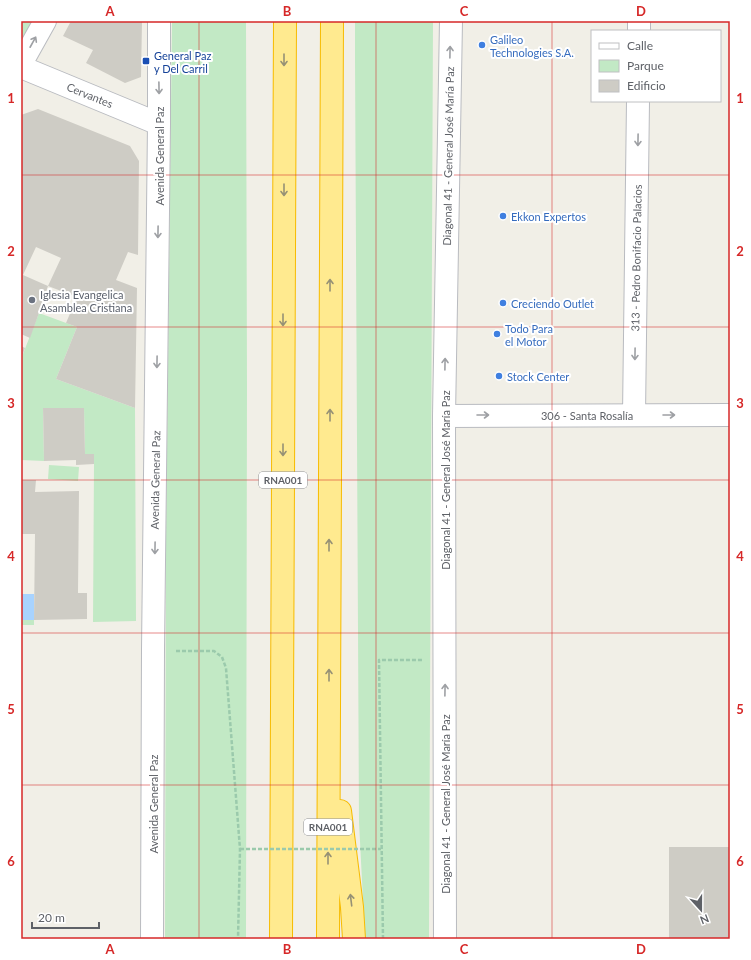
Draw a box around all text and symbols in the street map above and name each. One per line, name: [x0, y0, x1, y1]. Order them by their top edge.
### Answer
text: A: [104, 3, 115, 19]
text: B: [283, 3, 292, 19]
text: C: [460, 3, 469, 19]
text: D: [636, 3, 646, 19]
legend: [591, 30, 721, 102]
place label: Galileo Technologies S.A.: [490, 33, 574, 59]
one-way arrow: [30, 37, 38, 49]
text: Calle: [627, 38, 653, 53]
marker: Galileo Technologies S.A.: [477, 40, 487, 50]
one-way arrow: [446, 46, 454, 59]
place label: General Paz y Del Carril: [154, 49, 211, 75]
one-way arrow: [280, 53, 288, 66]
marker: General Paz y Del Carril: [141, 56, 151, 66]
text: Parque: [627, 58, 664, 73]
street label: Diagonal 41 - General José María Paz: [440, 66, 456, 246]
text: Edificio: [627, 78, 666, 93]
street label: Cervantes: [65, 80, 115, 110]
one-way arrow: [155, 81, 163, 94]
text: 1: [7, 90, 15, 106]
text: 1: [736, 90, 744, 106]
street label: Avenida General Paz: [153, 107, 166, 205]
one-way arrow: [634, 133, 642, 146]
one-way arrow: [280, 183, 288, 196]
street label: 313 - Pedro Bonifacio Palacios: [628, 184, 644, 332]
place label: Ekkon Expertos: [511, 210, 586, 223]
marker: Ekkon Expertos: [498, 211, 508, 221]
one-way arrow: [154, 225, 162, 238]
text: 2: [7, 243, 15, 259]
text: 2: [736, 243, 744, 259]
one-way arrow: [327, 279, 334, 292]
place label: Iglesia Evangelica Asamblea Cristiana: [40, 288, 132, 314]
marker: Iglesia Evangelica Asamblea Cristiana: [27, 295, 37, 305]
place label: Creciendo Outlet: [511, 297, 594, 310]
marker: Creciendo Outlet: [498, 298, 508, 308]
one-way arrow: [280, 313, 287, 326]
place label: Todo Para el Motor: [505, 322, 553, 348]
marker: Todo Para el Motor: [492, 329, 502, 339]
one-way arrow: [631, 347, 639, 360]
one-way arrow: [153, 355, 161, 368]
one-way arrow: [441, 358, 449, 371]
place label: Stock Center: [507, 370, 569, 383]
marker: Stock Center: [494, 371, 504, 381]
street label: Diagonal 41 - General José María Paz: [439, 390, 452, 570]
text: 3: [7, 395, 15, 411]
text: 3: [736, 395, 744, 411]
one-way arrow: [326, 409, 334, 422]
street label: 306 - Santa Rosalía: [541, 409, 633, 422]
one-way arrow: [476, 411, 489, 419]
one-way arrow: [662, 411, 675, 419]
street label: Avenida General Paz: [148, 430, 162, 530]
one-way arrow: [279, 443, 287, 456]
road number: RNA001: [259, 472, 307, 488]
one-way arrow: [325, 539, 333, 552]
one-way arrow: [151, 541, 158, 554]
text: 4: [7, 548, 15, 564]
text: 4: [736, 548, 744, 564]
one-way arrow: [325, 669, 333, 682]
one-way arrow: [441, 684, 449, 697]
text: 5: [7, 701, 15, 717]
text: 5: [736, 701, 744, 717]
street label: Diagonal 41 - General José María Paz: [439, 714, 452, 894]
street label: Avenida General Paz: [147, 755, 160, 853]
road number: RNA001: [304, 819, 352, 835]
one-way arrow: [324, 852, 332, 865]
text: 6: [7, 853, 15, 869]
text: 6: [736, 853, 744, 869]
north arrow: [681, 890, 721, 930]
one-way arrow: [347, 894, 355, 907]
scale bar: [32, 904, 99, 930]
text: 20 m: [38, 910, 65, 925]
text: N: [698, 912, 711, 927]
text: A: [104, 941, 115, 957]
text: B: [283, 941, 292, 957]
text: C: [460, 941, 469, 957]
text: D: [636, 941, 646, 957]

